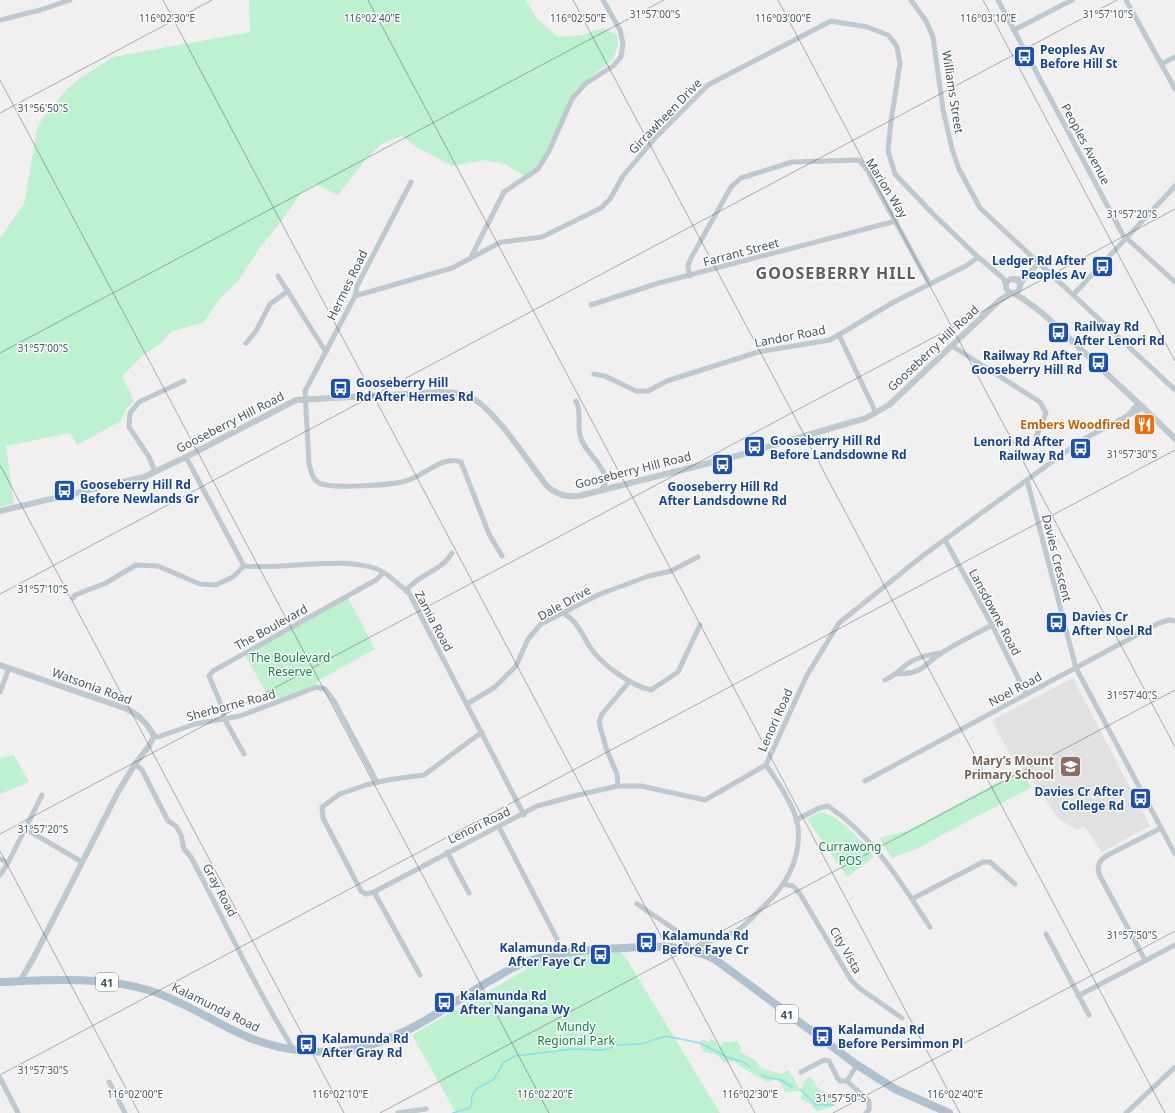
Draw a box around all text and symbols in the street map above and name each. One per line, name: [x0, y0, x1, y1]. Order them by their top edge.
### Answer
text: 31°57'00"S: [630, 7, 681, 21]
text: 31°57'10"S: [1083, 7, 1134, 21]
text: 116°02'30"E: [139, 11, 195, 25]
text: 116°02'40"E: [344, 11, 400, 25]
text: 116°02'50"E: [550, 11, 606, 25]
text: 116°03'00"E: [755, 11, 811, 25]
text: 116°03'10"E: [960, 11, 1016, 25]
place label: Peoples Av Before Hill St: [1040, 41, 1118, 72]
bus stop icon: Peoples Av Before Hill St: [1011, 43, 1037, 69]
street label: Williams Street: [938, 49, 968, 135]
street label: Girrawheen Drive: [625, 74, 706, 157]
street label: Peoples Avenue: [1057, 100, 1115, 188]
text: 31°56'50"S: [18, 101, 69, 115]
street label: Marion Way: [862, 155, 912, 222]
text: 31°57'20"S: [1107, 207, 1158, 221]
street label: Farrant Street: [701, 234, 781, 270]
street label: Hermes Road: [323, 247, 371, 323]
place label: Ledger Rd After Peoples Av: [992, 252, 1087, 283]
bus stop icon: Ledger Rd After Peoples Av: [1089, 254, 1115, 280]
district label: GOOSEBERRY HILL: [756, 262, 916, 284]
street label: Gooseberry Hill Road: [884, 301, 982, 395]
place label: Railway Rd After Lenori Rd: [1074, 318, 1165, 349]
bus stop icon: Railway Rd After Lenori Rd: [1046, 320, 1072, 346]
street label: Landor Road: [753, 321, 827, 351]
text: 31°57'00"S: [18, 341, 69, 355]
place label: Railway Rd After Gooseberry Hill Rd: [971, 347, 1083, 378]
bus stop icon: Railway Rd After Gooseberry Hill Rd: [1085, 349, 1111, 375]
place label: Gooseberry Hill Rd After Hermes Rd: [356, 374, 474, 405]
bus stop icon: Gooseberry Hill Rd After Hermes Rd: [327, 376, 353, 402]
street label: Gooseberry Hill Road: [173, 387, 287, 457]
restaurant icon: Embers Woodfired: [1132, 411, 1158, 437]
place label: Embers Woodfired: [1020, 416, 1130, 433]
place label: Gooseberry Hill Rd Before Landsdowne Rd: [770, 432, 907, 463]
place label: Lenori Rd After Railway Rd: [973, 433, 1065, 464]
bus stop icon: Gooseberry Hill Rd Before Landsdowne Rd: [741, 434, 767, 460]
bus stop icon: Lenori Rd After Railway Rd: [1067, 435, 1093, 461]
street label: Gooseberry Hill Road: [573, 447, 693, 493]
text: 31°57'30"S: [1107, 447, 1158, 461]
bus stop icon: Gooseberry Hill Rd After Landsdowne Rd: [710, 452, 736, 478]
place label: Gooseberry Hill Rd Before Newlands Gr: [80, 476, 200, 507]
bus stop icon: Gooseberry Hill Rd Before Newlands Gr: [52, 478, 78, 504]
place label: Gooseberry Hill Rd After Landsdowne Rd: [659, 478, 787, 509]
street label: Davies Crescent: [1038, 513, 1076, 604]
street label: Lansdowne Road: [965, 566, 1025, 658]
street label: Dale Drive: [534, 581, 594, 625]
text: 31°57'10"S: [18, 582, 69, 596]
street label: Zamia Road: [411, 588, 457, 654]
street label: The Boulevard: [231, 600, 311, 654]
place label: Davies Cr After Noel Rd: [1072, 608, 1152, 639]
bus stop icon: Davies Cr After Noel Rd: [1044, 610, 1070, 636]
park label: The Boulevard Reserve: [249, 649, 331, 680]
street label: Watsonia Road: [50, 664, 134, 708]
street label: Noel Road: [985, 668, 1045, 710]
street label: Sherborne Road: [185, 685, 277, 725]
street label: Lenori Road: [753, 686, 797, 754]
text: 31°57'40"S: [1107, 688, 1158, 702]
place label: Mary’s Mount Primary School: [964, 752, 1054, 783]
school or university icon: Mary’s Mount Primary School: [1057, 754, 1083, 780]
place label: Davies Cr After College Rd: [1034, 783, 1125, 814]
bus stop icon: Davies Cr After College Rd: [1127, 785, 1153, 811]
street label: Lenori Road: [445, 803, 513, 847]
text: 31°57'20"S: [18, 822, 69, 836]
park label: Currawong POS: [819, 838, 881, 869]
street label: Gray Road: [199, 860, 241, 920]
street label: City Vista: [826, 924, 866, 976]
place label: Kalamunda Rd Before Faye Cr: [662, 927, 749, 958]
text: 31°57'50"S: [1107, 928, 1158, 942]
bus stop icon: Kalamunda Rd Before Faye Cr: [633, 929, 659, 955]
place label: Kalamunda Rd After Faye Cr: [499, 939, 587, 970]
bus stop icon: Kalamunda Rd After Faye Cr: [588, 941, 614, 967]
road number: 41: [96, 973, 118, 991]
street label: Kalamunda Road: [169, 978, 263, 1036]
place label: Kalamunda Rd After Nangana Wy: [460, 987, 570, 1018]
bus stop icon: Kalamunda Rd After Nangana Wy: [431, 989, 457, 1015]
road number: 41: [776, 1005, 798, 1023]
park label: Mundy Regional Park: [537, 1018, 615, 1049]
place label: Kalamunda Rd Before Persimmon Pl: [838, 1021, 963, 1052]
bus stop icon: Kalamunda Rd Before Persimmon Pl: [809, 1023, 835, 1049]
place label: Kalamunda Rd After Gray Rd: [322, 1030, 409, 1061]
bus stop icon: Kalamunda Rd After Gray Rd: [293, 1032, 319, 1058]
text: 31°57'30"S: [18, 1063, 69, 1077]
text: 116°02'00"E: [107, 1087, 163, 1101]
text: 116°02'10"E: [312, 1087, 368, 1101]
text: 116°02'20"E: [517, 1087, 573, 1101]
text: 116°02'30"E: [722, 1087, 778, 1101]
text: 116°02'40"E: [927, 1087, 983, 1101]
text: 31°57'50"S: [816, 1091, 867, 1105]

